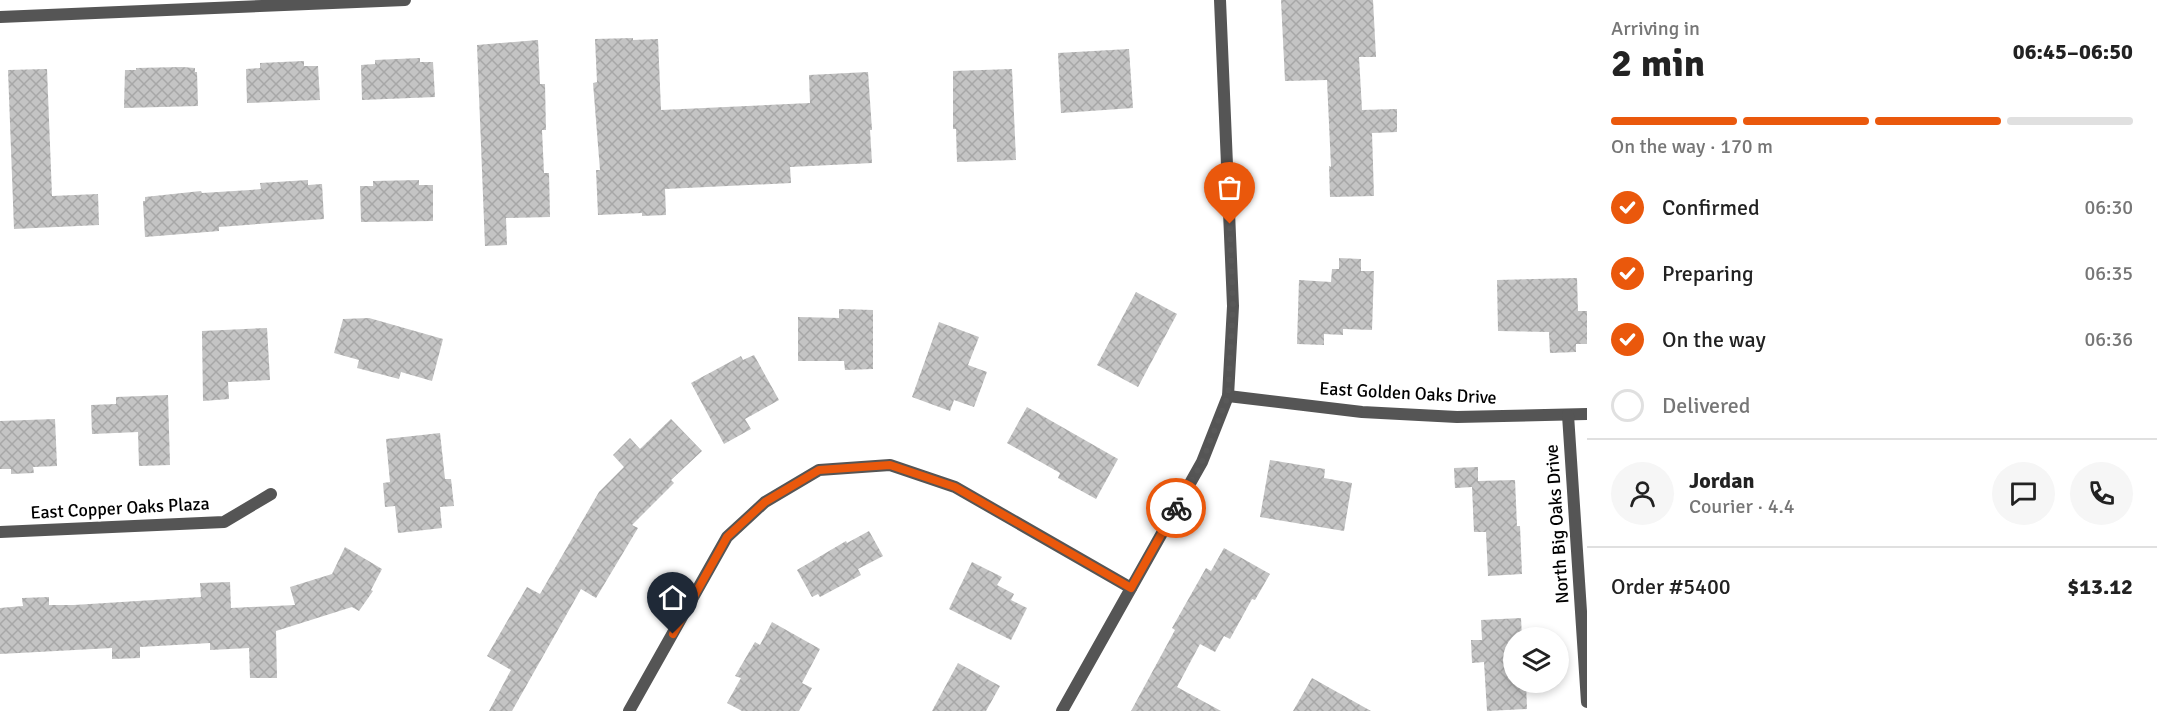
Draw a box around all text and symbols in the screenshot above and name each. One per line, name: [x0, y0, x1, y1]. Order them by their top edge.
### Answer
text: Arriving in: [1611, 16, 1700, 41]
text: 06:45–06:50: [2013, 38, 2133, 65]
text: 2 min: [1611, 39, 1705, 87]
text: On the way · 170 m: [1611, 134, 1773, 159]
pin: [1204, 162, 1255, 224]
icon: bag: [1213, 171, 1246, 204]
icon: check: [1611, 191, 1644, 224]
text: Confirmed: [1662, 194, 1760, 221]
text: 06:30: [2084, 195, 2133, 220]
icon: check: [1611, 257, 1644, 290]
text: Preparing: [1662, 260, 1754, 287]
text: 06:35: [2084, 261, 2133, 286]
icon: check: [1611, 323, 1644, 356]
text: On the way: [1662, 326, 1766, 353]
text: 06:36: [2084, 327, 2133, 352]
street label: East Golden Oaks Drive: [1319, 377, 1497, 409]
text: Delivered: [1662, 392, 1750, 419]
street label: North Big Oaks Drive: [1540, 444, 1574, 604]
button: person: [1611, 462, 1674, 525]
button: chat: [1992, 462, 2055, 525]
button: phone: [2070, 462, 2133, 525]
text: Jordan: [1689, 467, 1755, 494]
courier: [1146, 478, 1206, 538]
street label: East Copper Oaks Plaza: [30, 492, 210, 524]
icon: bike: [1160, 492, 1193, 525]
text: Courier · 4.4: [1689, 494, 1795, 519]
pin: [647, 572, 698, 634]
text: Order #5400: [1611, 573, 1731, 600]
text: $13.12: [2067, 573, 2133, 600]
icon: home: [656, 581, 689, 614]
map controls: [1503, 627, 1569, 693]
button: layers: [1503, 627, 1569, 693]

